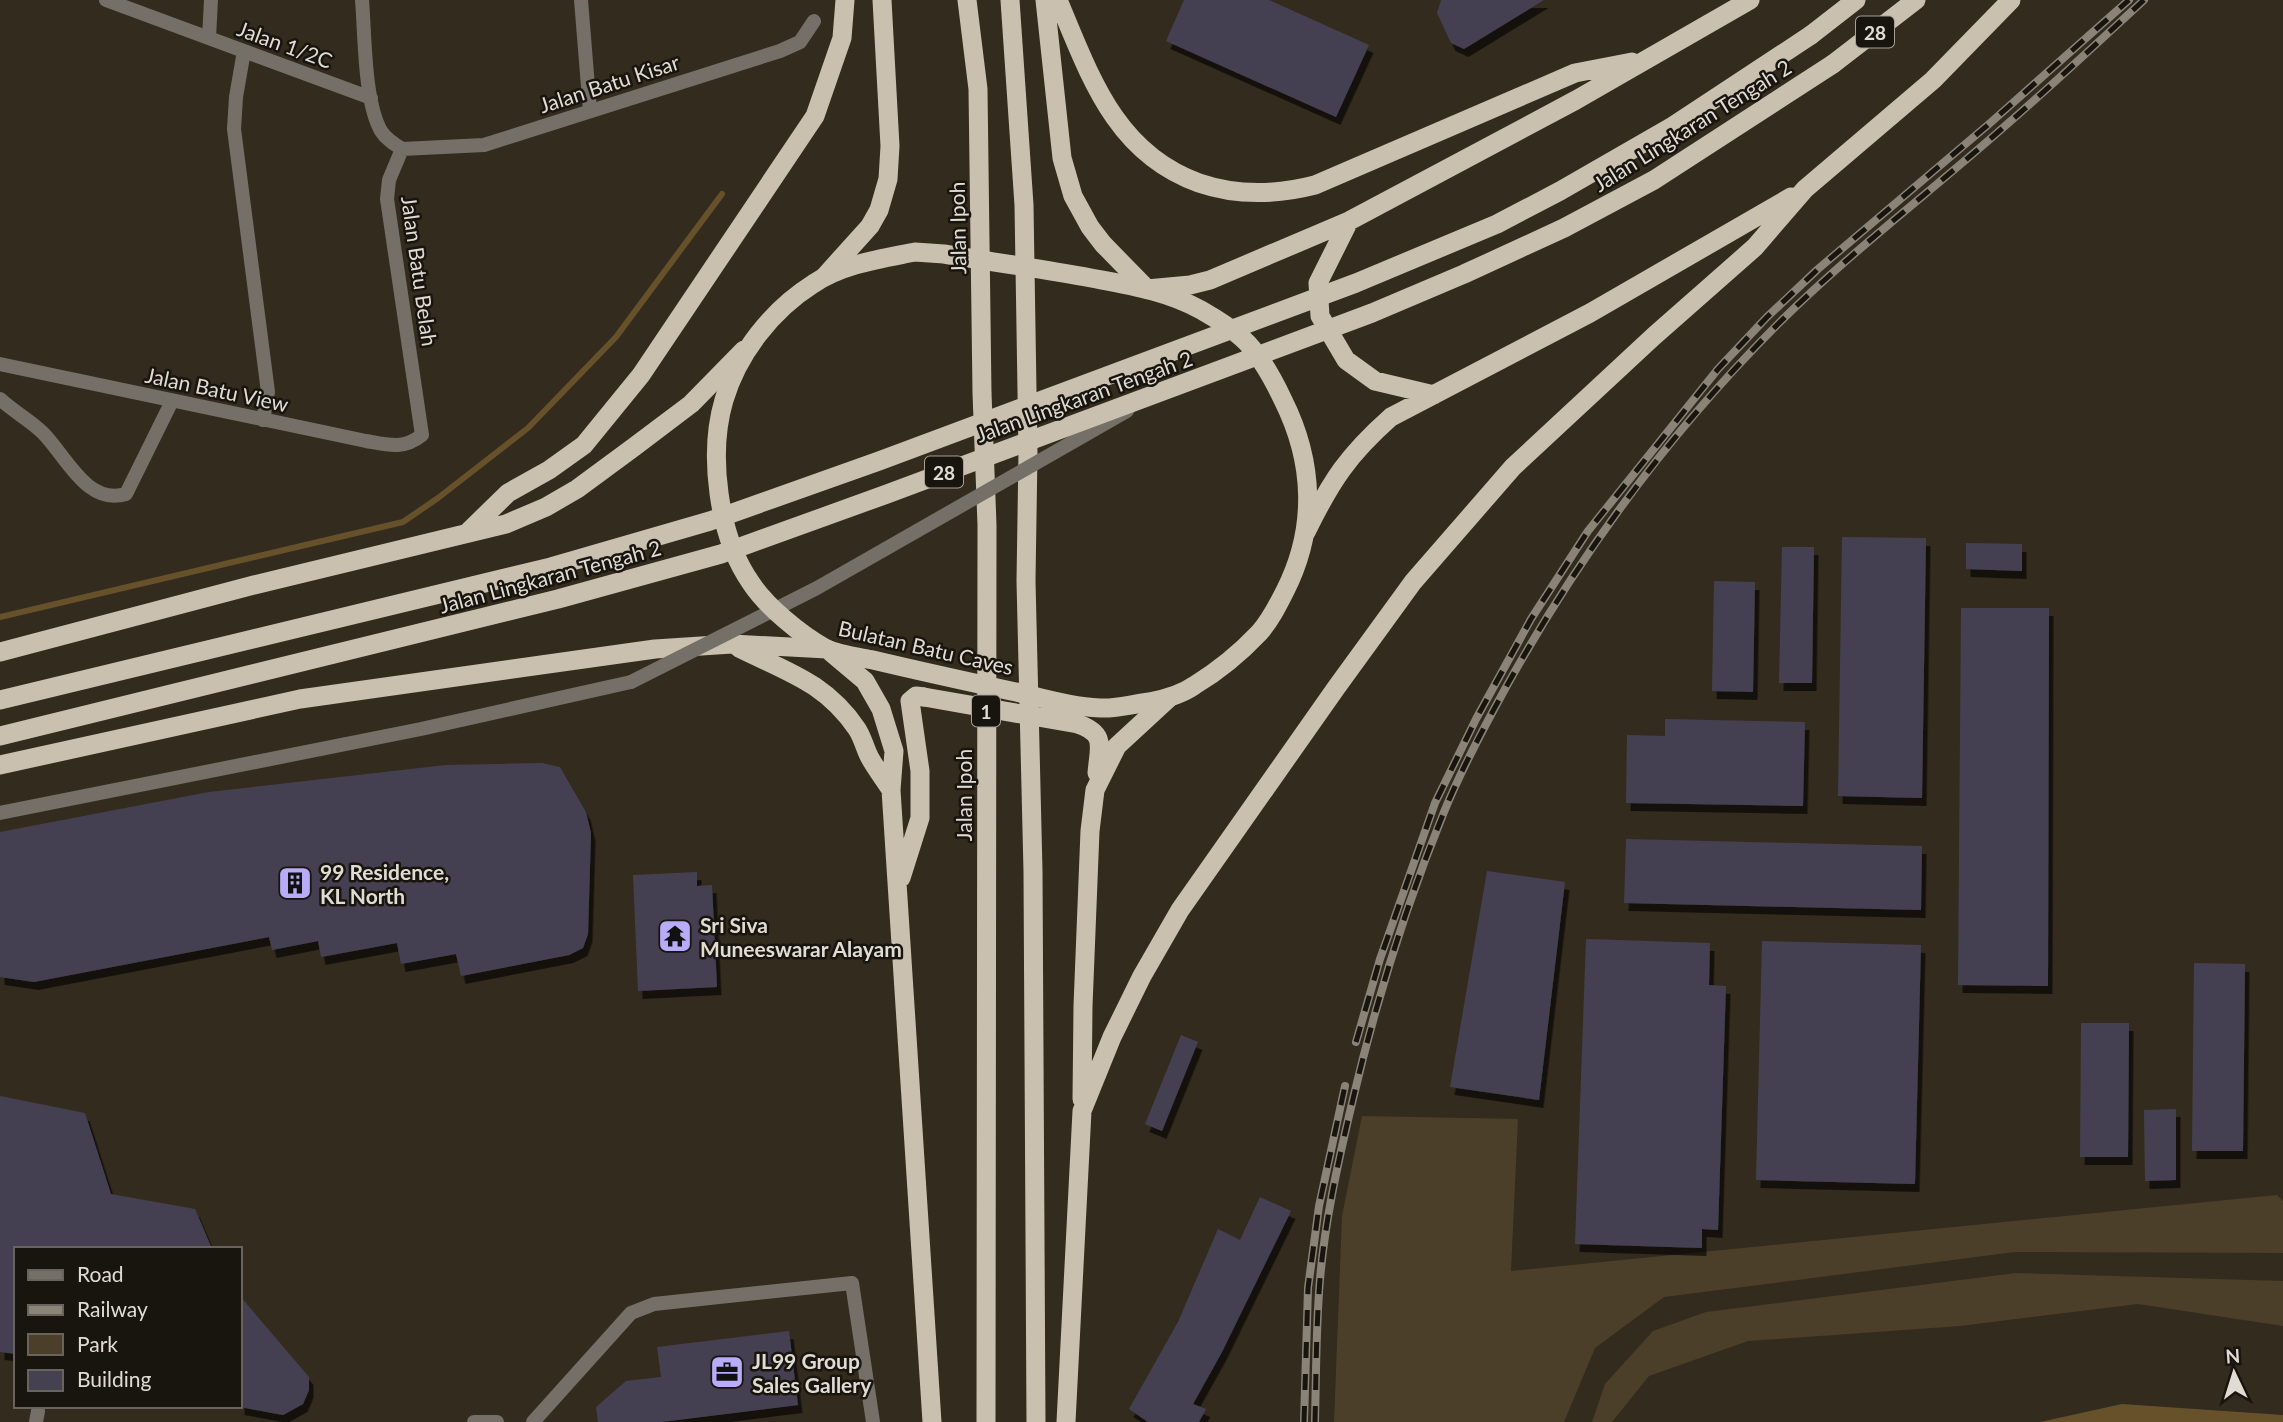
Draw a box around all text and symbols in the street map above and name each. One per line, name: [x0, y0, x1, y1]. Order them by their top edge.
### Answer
street label: Jalan 1/2C: [234, 15, 336, 73]
road number: 28: [1856, 16, 1894, 48]
street label: Jalan Batu Kisar: [536, 48, 683, 117]
street label: Jalan Lingkaran Tengah 2: [1588, 54, 1796, 196]
street label: Jalan Ipoh: [944, 182, 970, 274]
street label: Jalan Batu Belah: [397, 194, 443, 348]
street label: Jalan Lingkaran Tengah 2: [972, 345, 1196, 447]
street label: Jalan Batu View: [143, 362, 291, 416]
road number: 28: [925, 457, 963, 488]
street label: Jalan Lingkaran Tengah 2: [436, 534, 664, 618]
street label: Bulatan Batu Caves: [836, 615, 1016, 679]
road number: 1: [972, 696, 1000, 726]
street label: Jalan Ipoh: [951, 749, 976, 841]
place label: 99 Residence, KL North: [320, 859, 449, 908]
building icon: 99 Residence, KL North: [276, 864, 314, 902]
place label: Sri Siva Muneeswarar Alayam: [700, 912, 902, 961]
temple icon: Sri Siva Muneeswarar Alayam: [656, 917, 694, 955]
legend: [14, 1247, 242, 1408]
text: Road: [77, 1261, 124, 1286]
text: Railway: [77, 1296, 148, 1321]
text: Park: [77, 1331, 118, 1356]
north arrow: [2199, 1338, 2269, 1408]
text: N: [2225, 1344, 2241, 1368]
place label: JL99 Group Sales Gallery: [752, 1348, 872, 1397]
office icon: JL99 Group Sales Gallery: [708, 1353, 746, 1391]
text: Building: [77, 1366, 152, 1391]

